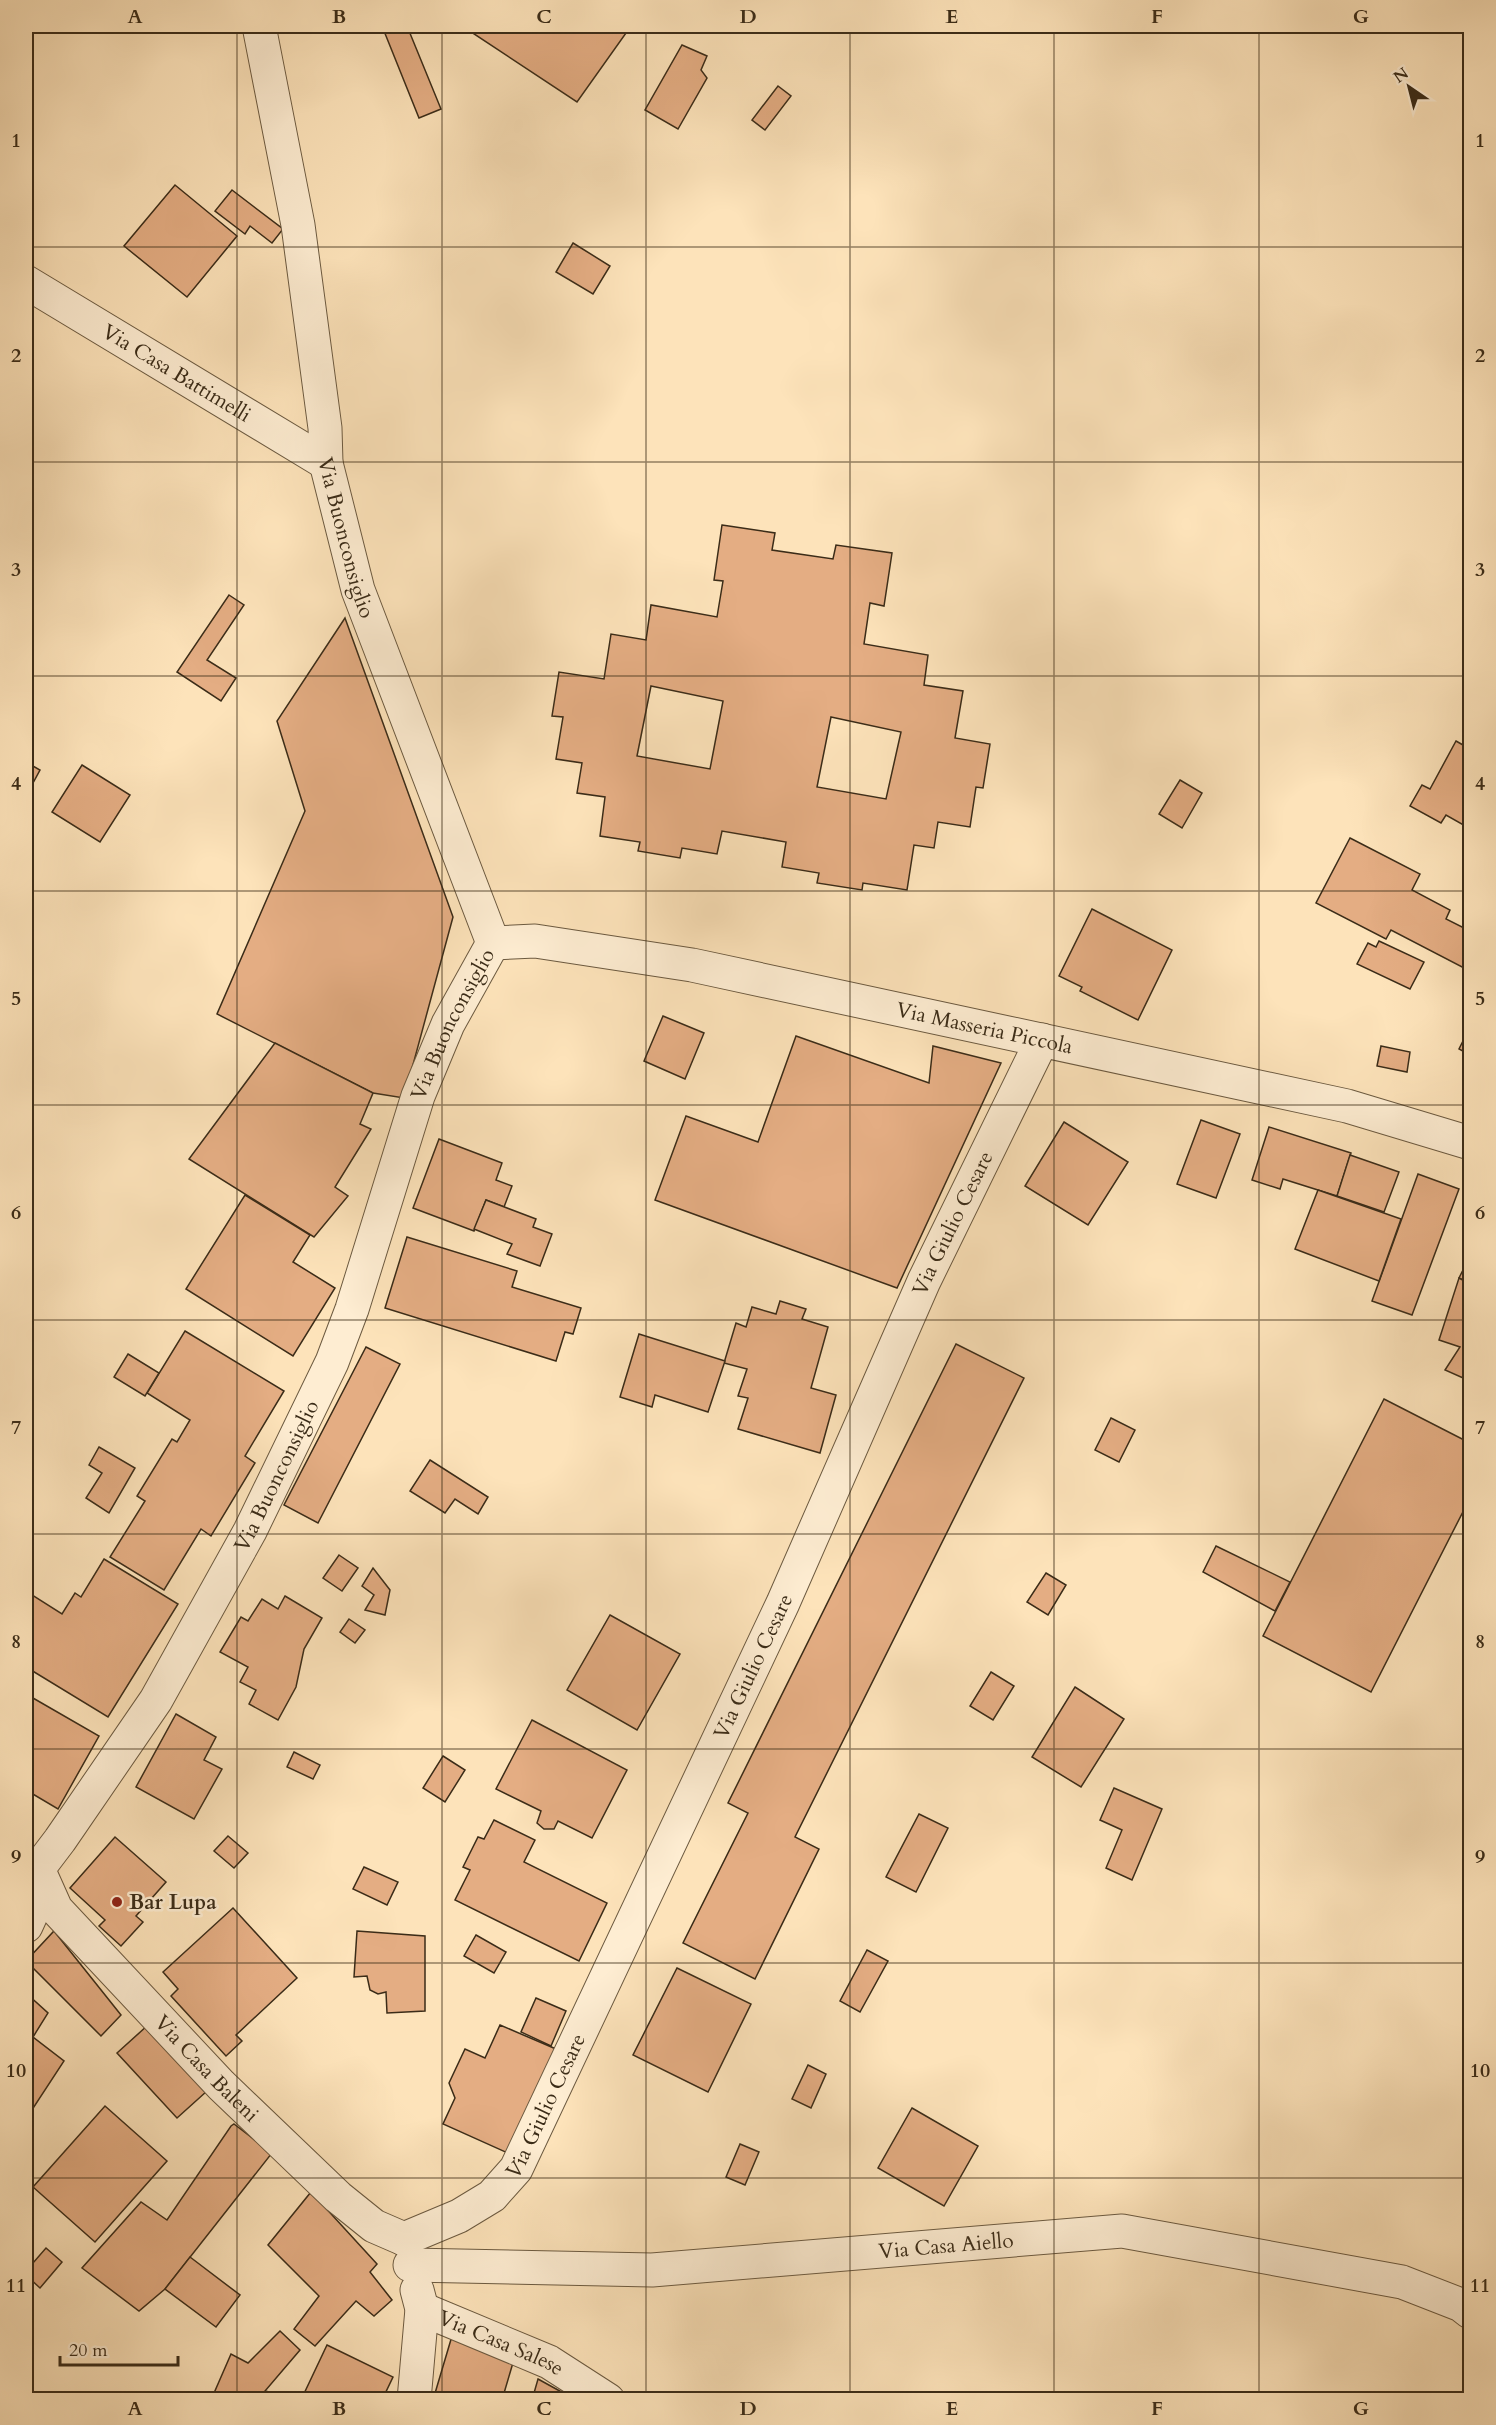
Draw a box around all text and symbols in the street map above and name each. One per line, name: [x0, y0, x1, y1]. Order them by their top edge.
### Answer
text: A: [127, 3, 143, 30]
text: B: [332, 3, 346, 30]
text: C: [536, 3, 552, 30]
text: D: [739, 3, 757, 30]
text: E: [946, 3, 958, 30]
text: F: [1151, 3, 1163, 30]
text: G: [1353, 3, 1369, 30]
north arrow: [1379, 57, 1439, 117]
text: N: [1389, 62, 1413, 89]
text: 1: [11, 127, 21, 154]
text: 1: [1475, 127, 1485, 154]
street label: Via Casa Battimelli: [97, 317, 257, 429]
text: 2: [11, 342, 21, 369]
text: 2: [1475, 342, 1485, 369]
street label: Via Buonconsiglio: [311, 454, 382, 622]
text: 3: [11, 556, 21, 583]
text: 3: [1475, 556, 1485, 583]
text: 4: [11, 770, 21, 797]
text: 4: [1475, 770, 1485, 797]
street label: Via Buonconsiglio: [403, 943, 502, 1104]
text: 5: [11, 985, 21, 1012]
text: 5: [1475, 985, 1485, 1012]
street label: Via Masseria Piccola: [893, 995, 1076, 1061]
street label: Via Giulio Cesare: [905, 1146, 1000, 1300]
text: 6: [11, 1199, 21, 1226]
text: 6: [1475, 1199, 1485, 1226]
street label: Via Buonconsiglio: [227, 1395, 326, 1557]
text: 7: [11, 1414, 21, 1441]
text: 7: [1475, 1414, 1485, 1441]
street label: Via Giulio Cesare: [706, 1589, 800, 1744]
text: 8: [11, 1628, 21, 1655]
text: 8: [1475, 1628, 1485, 1655]
text: 9: [11, 1843, 21, 1870]
text: 9: [1475, 1843, 1485, 1870]
place label: Bar Lupa: [129, 1888, 217, 1917]
marker: Bar Lupa: [110, 1895, 124, 1909]
street label: Via Casa Baleni: [148, 2008, 266, 2128]
street label: Via Giulio Cesare: [499, 2029, 592, 2185]
text: 10: [6, 2057, 26, 2084]
text: 10: [1470, 2057, 1490, 2084]
street label: Via Casa Aiello: [877, 2226, 1015, 2266]
text: 11: [6, 2272, 26, 2299]
text: 11: [1470, 2272, 1490, 2299]
street label: Via Casa Salese: [434, 2303, 570, 2383]
scale bar: [60, 2329, 178, 2367]
text: 20 m: [69, 2338, 108, 2363]
text: A: [127, 2395, 143, 2422]
text: B: [332, 2395, 346, 2422]
text: C: [536, 2395, 552, 2422]
text: D: [739, 2395, 757, 2422]
text: E: [946, 2395, 958, 2422]
text: F: [1151, 2395, 1163, 2422]
text: G: [1353, 2395, 1369, 2422]

